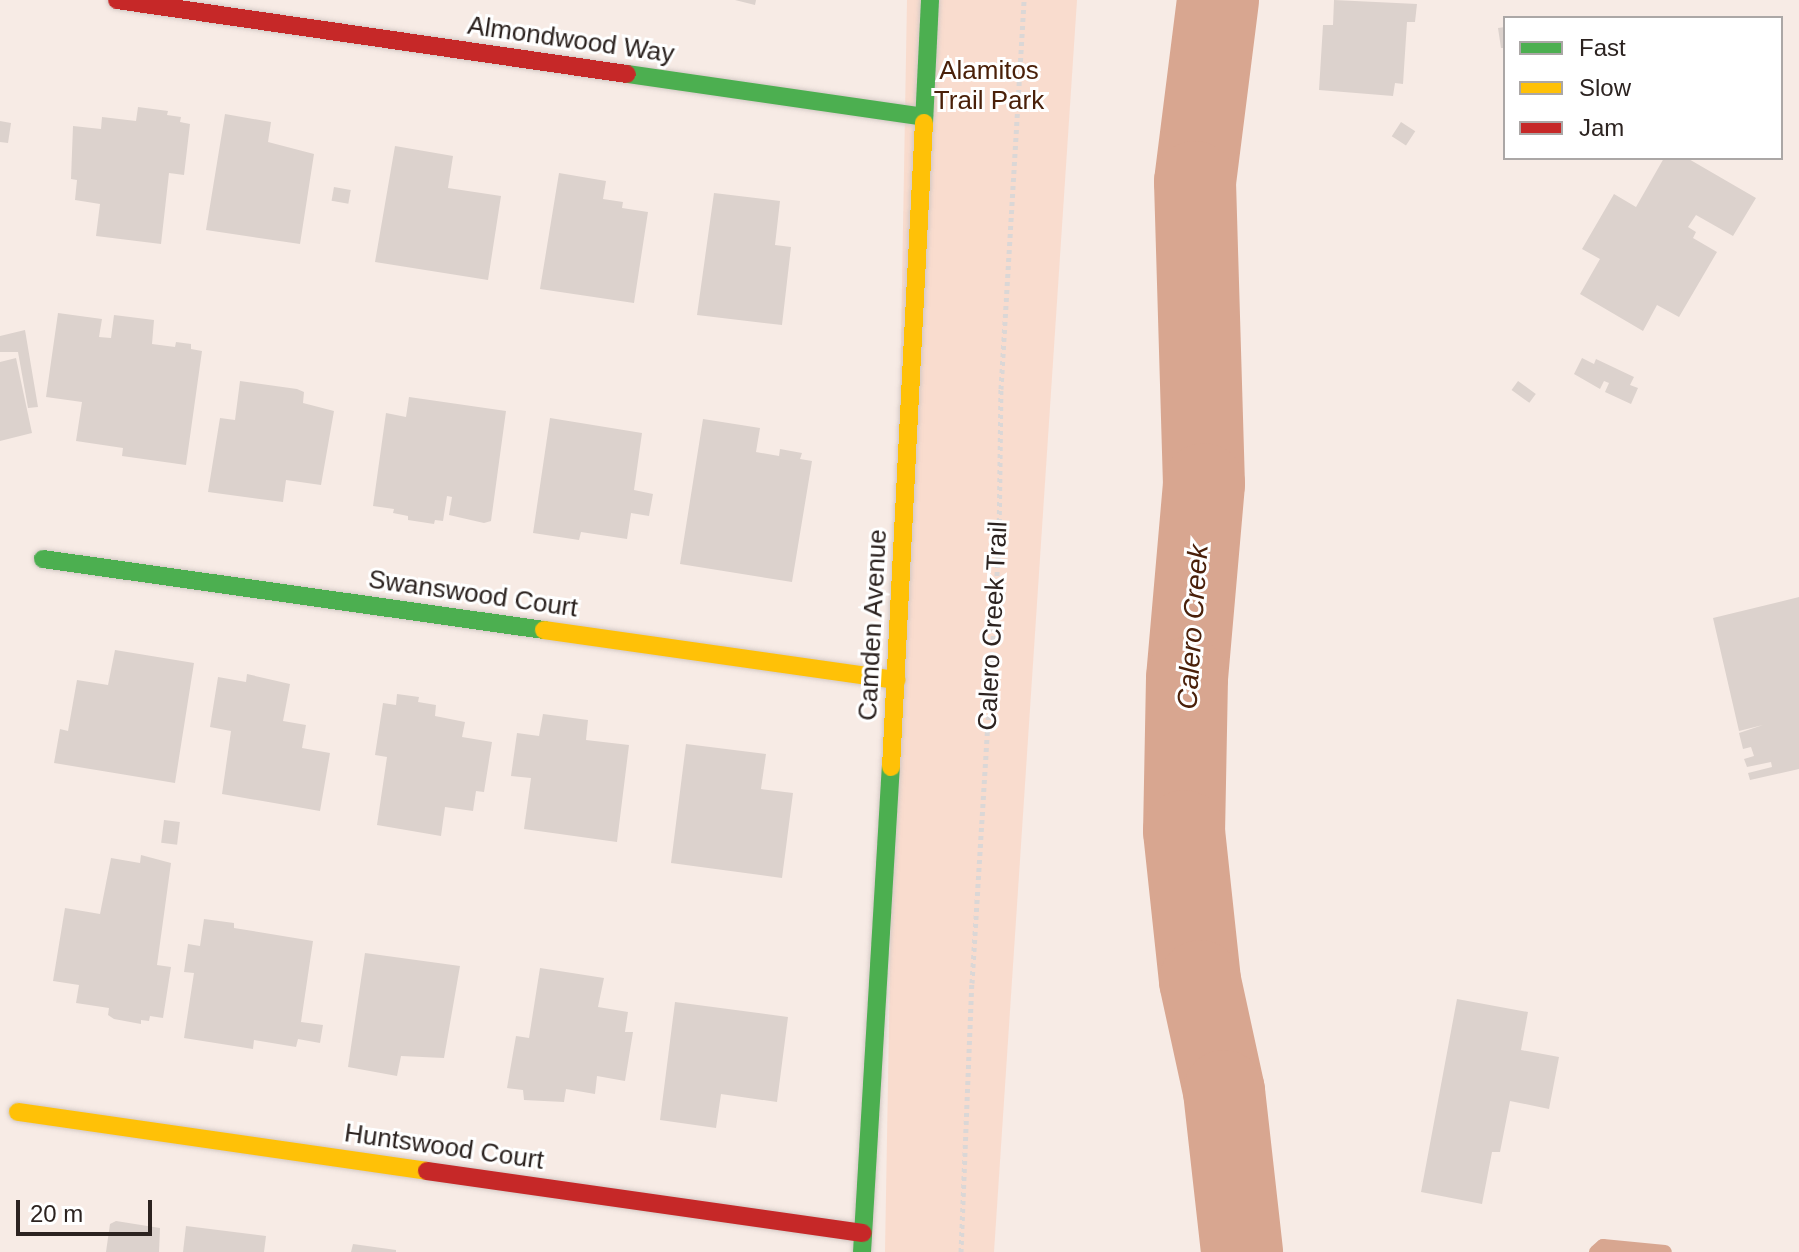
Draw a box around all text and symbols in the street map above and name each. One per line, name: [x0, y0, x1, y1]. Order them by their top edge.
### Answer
street label: Almondwood Way: [466, 10, 676, 70]
legend: [1503, 16, 1783, 160]
text: Fast: [1579, 34, 1626, 61]
park label: Alamitos Trail Park: [934, 55, 1044, 116]
text: Slow: [1579, 74, 1631, 101]
text: Jam: [1579, 114, 1624, 141]
street label: Calero Creek Trail: [972, 520, 1014, 732]
street label: Camden Avenue: [852, 528, 894, 722]
water label: Calero Creek: [1170, 544, 1216, 710]
street label: Swanswood Court: [366, 564, 580, 624]
street label: Huntswood Court: [342, 1118, 546, 1176]
scale bar: [20, 1184, 156, 1234]
text: 20 m: [30, 1200, 83, 1227]

